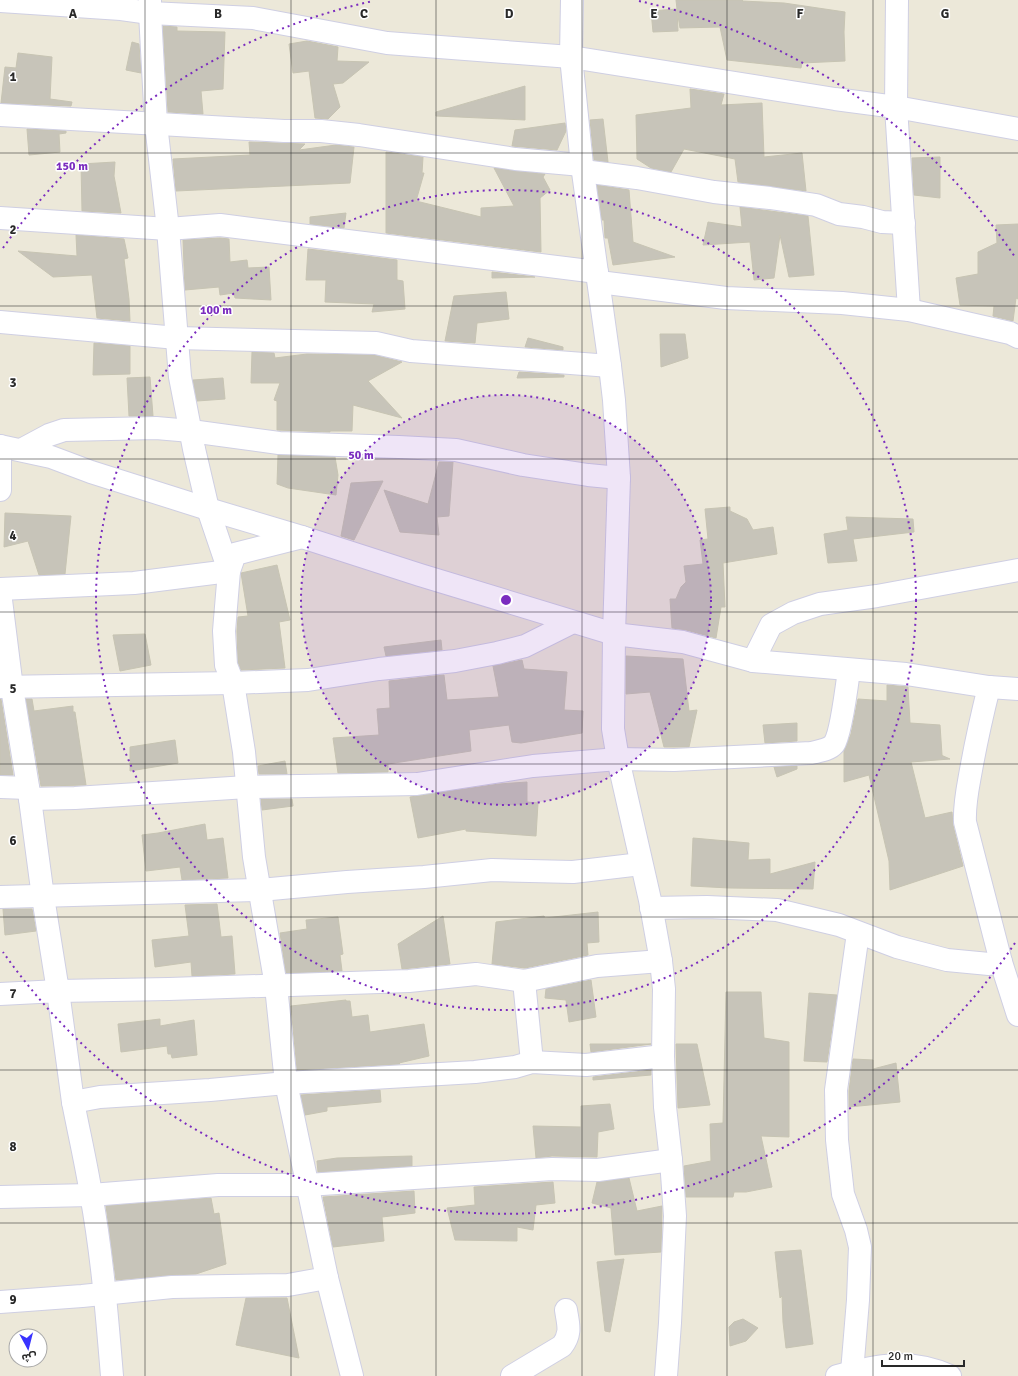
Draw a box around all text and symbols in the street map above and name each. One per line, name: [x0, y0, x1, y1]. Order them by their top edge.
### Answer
text: A: [69, 6, 78, 22]
text: B: [214, 6, 222, 22]
text: C: [360, 6, 368, 22]
text: D: [505, 6, 514, 22]
text: E: [650, 6, 658, 22]
text: F: [797, 6, 804, 22]
text: G: [941, 6, 949, 22]
text: 1: [9, 69, 17, 85]
text: 150 m: [56, 159, 88, 174]
text: 2: [9, 222, 17, 238]
text: 100 m: [200, 303, 232, 318]
text: 3: [9, 375, 17, 391]
text: 50 m: [348, 448, 374, 463]
text: 4: [9, 528, 17, 544]
centre of rings: [499, 593, 513, 607]
text: 5: [9, 681, 17, 697]
text: 6: [9, 833, 17, 849]
text: 7: [9, 986, 17, 1002]
text: 8: [9, 1139, 17, 1155]
text: 9: [9, 1292, 17, 1308]
north arrow: [8, 1328, 48, 1368]
scale bar: [882, 1342, 964, 1368]
text: 20 m: [888, 1349, 913, 1364]
text: ش: [21, 1350, 37, 1365]

